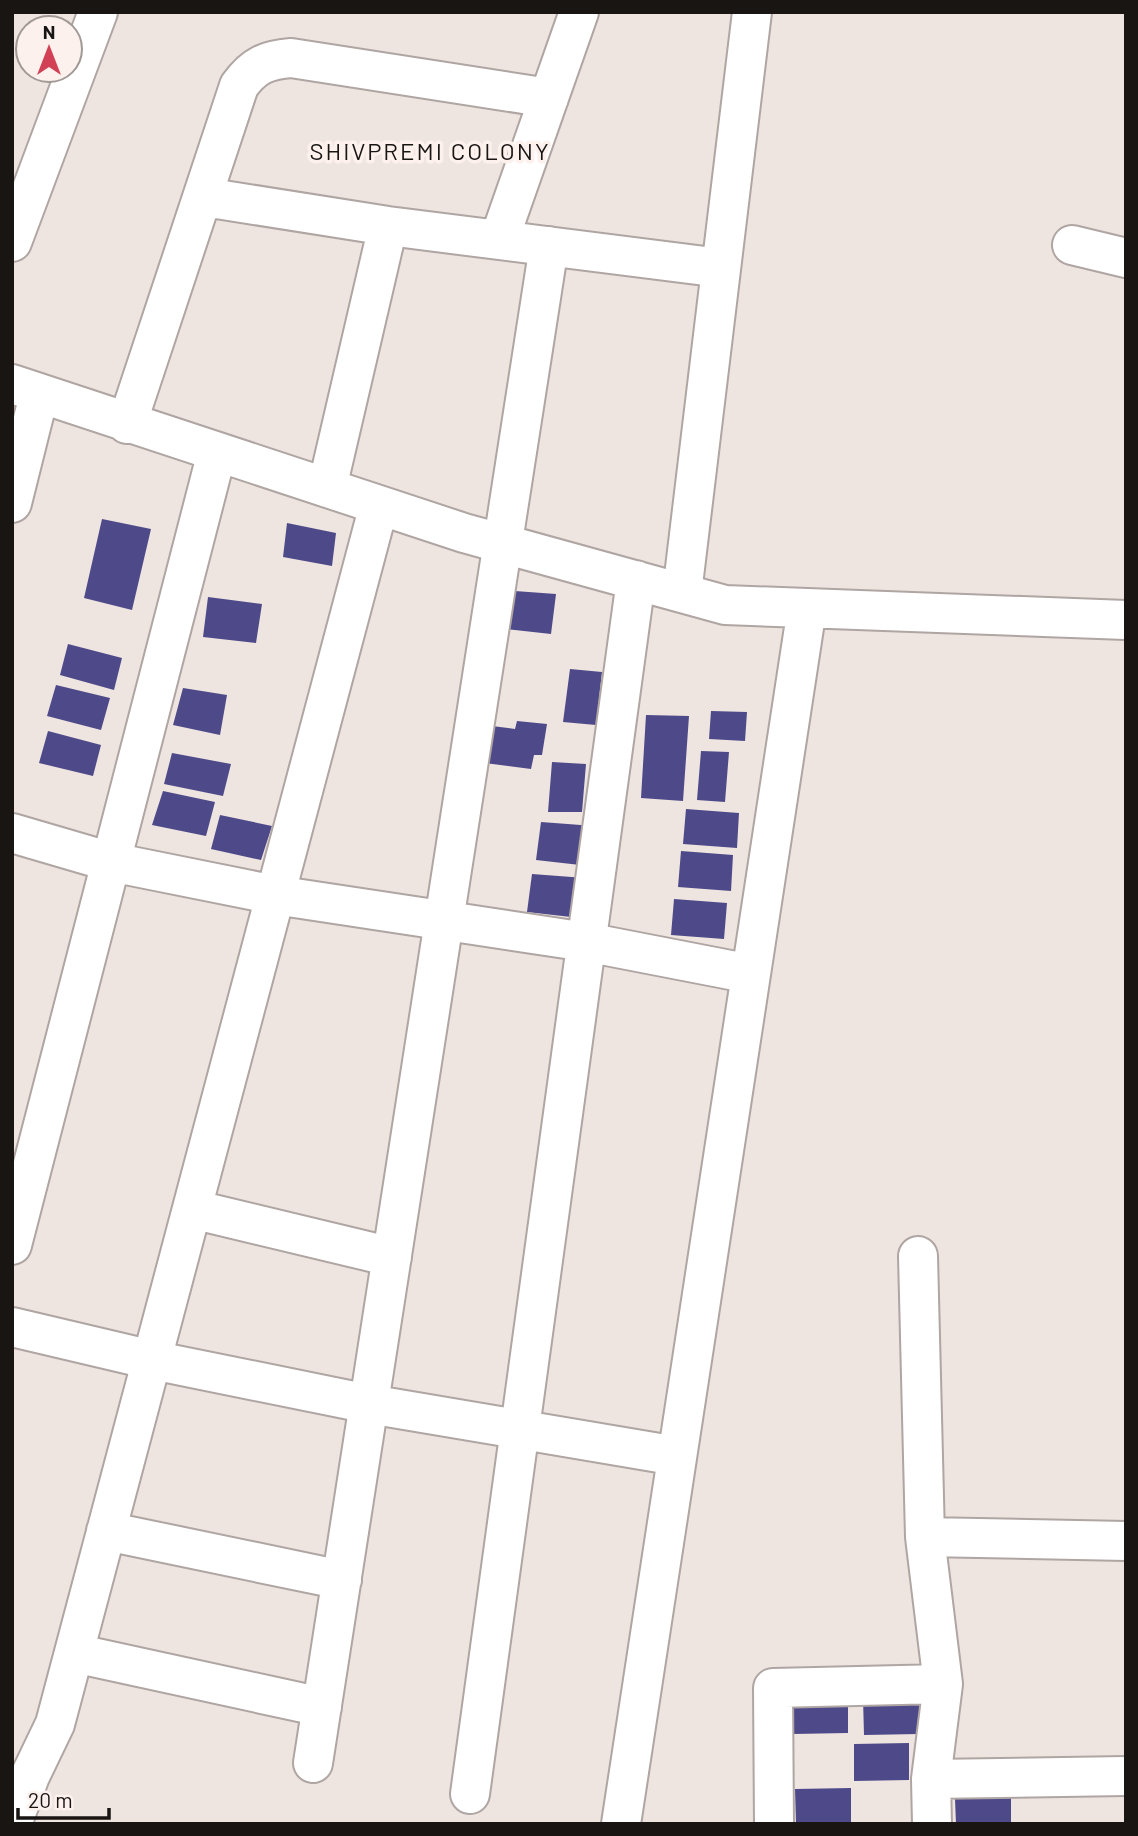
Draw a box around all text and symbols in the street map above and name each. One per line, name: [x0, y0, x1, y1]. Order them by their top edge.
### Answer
north arrow: [14, 14, 84, 84]
text: N: [43, 20, 55, 43]
district label: SHIVPREMI COLONY: [309, 136, 551, 165]
scale bar: [18, 1776, 108, 1820]
text: 20 m: [28, 1787, 73, 1812]

